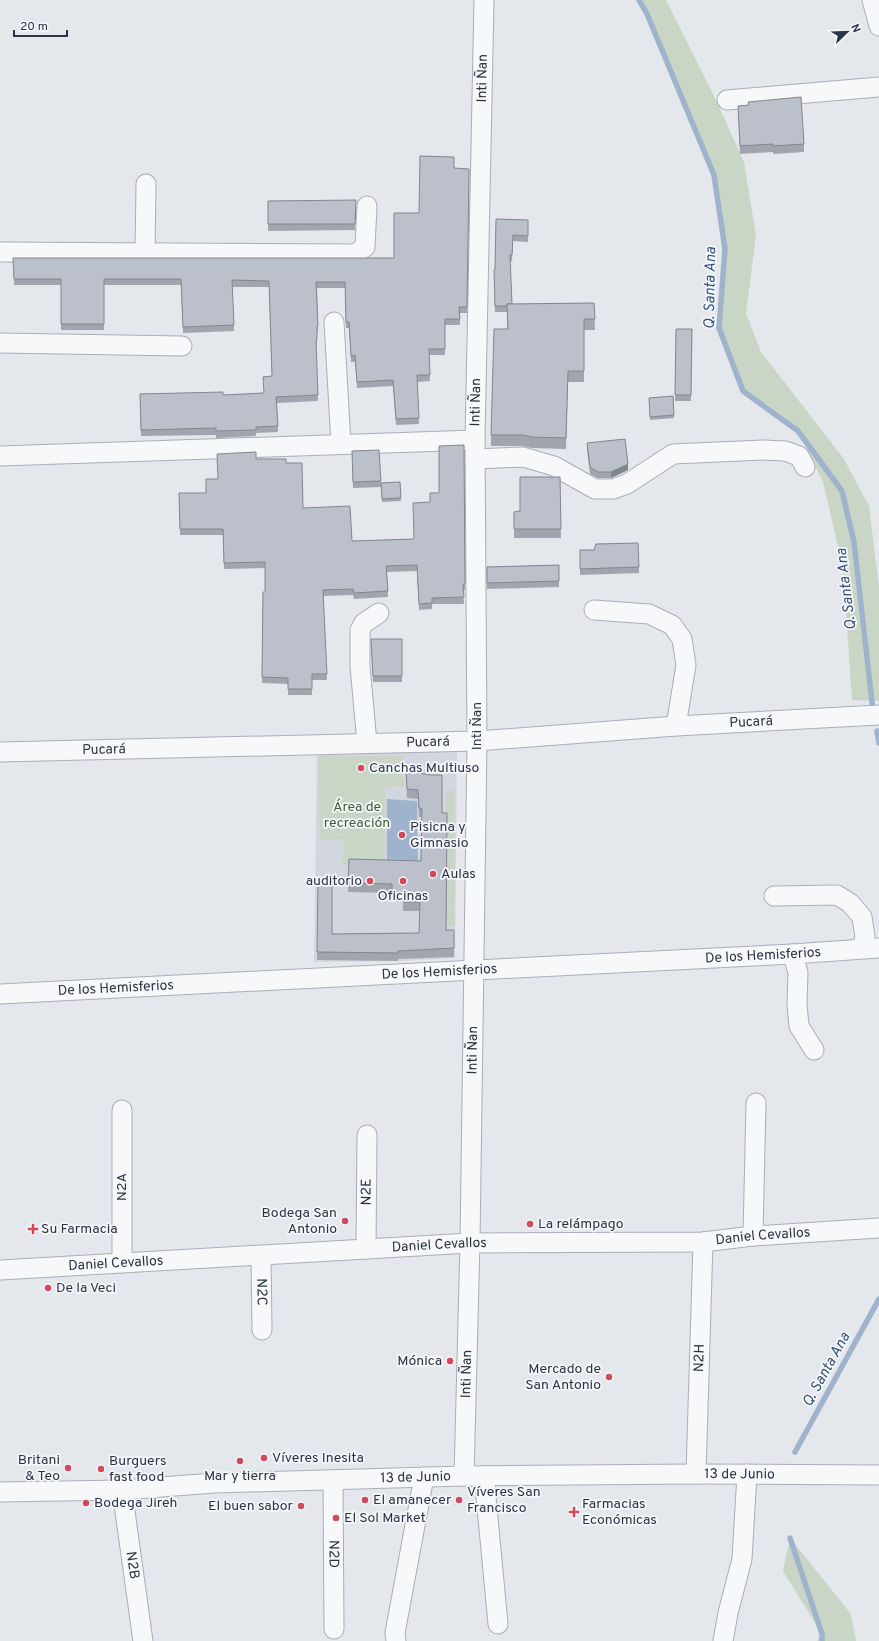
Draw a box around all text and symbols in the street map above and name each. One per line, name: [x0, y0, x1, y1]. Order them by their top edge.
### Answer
scale bar: [14, 12, 67, 38]
north arrow: [827, 12, 867, 52]
text: 20 m: [20, 19, 48, 35]
text: N: [847, 22, 863, 35]
street label: Inti Ñan: [473, 54, 491, 103]
water label: Q. Santa Ana: [701, 246, 721, 329]
street label: Inti Ñan: [467, 378, 485, 427]
water label: Q. Santa Ana: [833, 547, 861, 631]
street label: Inti Ñan: [469, 702, 486, 750]
street label: Pucará: [729, 712, 773, 732]
street label: Pucará: [406, 733, 450, 751]
street label: Pucará: [82, 741, 126, 759]
place label: Canchas Multiuso: [369, 760, 480, 777]
marker: Canchas Multiuso: [356, 763, 366, 773]
park label: Área de recreación: [324, 798, 390, 832]
place label: Pisicna y Gimnasio: [410, 819, 469, 852]
marker: Pisicna y Gimnasio: [397, 830, 407, 840]
place label: Aulas: [441, 866, 476, 883]
marker: Aulas: [428, 869, 438, 879]
place label: auditorio: [306, 873, 362, 890]
marker: auditorio: [365, 876, 375, 886]
marker: Oficinas: [398, 876, 408, 886]
place label: Oficinas: [378, 888, 428, 905]
street label: De los Hemisferios: [705, 944, 822, 967]
street label: De los Hemisferios: [381, 960, 498, 983]
street label: De los Hemisferios: [57, 977, 174, 1000]
street label: Inti Ñan: [464, 1026, 482, 1074]
street label: N2A: [114, 1173, 131, 1201]
street label: N2E: [358, 1178, 375, 1206]
place label: Bodega San Antonio: [262, 1205, 337, 1238]
marker: Bodega San Antonio: [340, 1216, 350, 1226]
place label: La relámpago: [538, 1216, 624, 1233]
marker: La relámpago: [525, 1219, 535, 1229]
place label: Su Farmacia: [41, 1221, 118, 1238]
marker: Su Farmacia: [28, 1224, 38, 1234]
street label: Daniel Cevallos: [715, 1224, 811, 1249]
street label: Daniel Cevallos: [391, 1234, 487, 1256]
street label: Daniel Cevallos: [68, 1252, 164, 1275]
street label: N2C: [253, 1278, 270, 1306]
place label: De la Veci: [56, 1280, 116, 1297]
marker: De la Veci: [43, 1283, 53, 1293]
water label: Q. Santa Ana: [799, 1329, 855, 1411]
street label: N2H: [691, 1344, 708, 1372]
street label: Inti Ñan: [458, 1350, 476, 1398]
place label: Mónica: [397, 1353, 442, 1370]
marker: Mónica: [445, 1356, 455, 1366]
place label: Mercado de San Antonio: [525, 1361, 601, 1394]
marker: Mercado de San Antonio: [604, 1372, 614, 1382]
place label: Víveres Inesita: [272, 1450, 364, 1467]
place label: Britani & Teo: [18, 1452, 60, 1485]
place label: Burguers fast food: [109, 1453, 167, 1486]
marker: Víveres Inesita: [259, 1453, 269, 1463]
marker: Mar y tierra: [235, 1456, 245, 1466]
marker: Britani & Teo: [63, 1463, 73, 1473]
marker: Burguers fast food: [96, 1464, 106, 1474]
street label: 13 de Junio: [704, 1466, 775, 1483]
place label: Mar y tierra: [204, 1468, 276, 1485]
street label: 13 de Junio: [380, 1468, 451, 1487]
place label: Víveres San Francisco: [467, 1484, 541, 1517]
place label: El amanecer: [373, 1492, 452, 1509]
place label: Bodega Jireh: [94, 1495, 177, 1512]
marker: El amanecer: [360, 1495, 370, 1505]
marker: Víveres San Francisco: [454, 1495, 464, 1505]
place label: Farmacias Económicas: [582, 1496, 657, 1529]
marker: Bodega Jireh: [81, 1498, 91, 1508]
place label: El buen sabor: [208, 1498, 294, 1515]
marker: El buen sabor: [296, 1501, 306, 1511]
marker: Farmacias Económicas: [569, 1507, 579, 1517]
place label: El Sol Market: [344, 1510, 426, 1527]
marker: El Sol Market: [331, 1513, 341, 1523]
street label: N2D: [325, 1540, 342, 1568]
street label: N2B: [122, 1550, 143, 1580]

